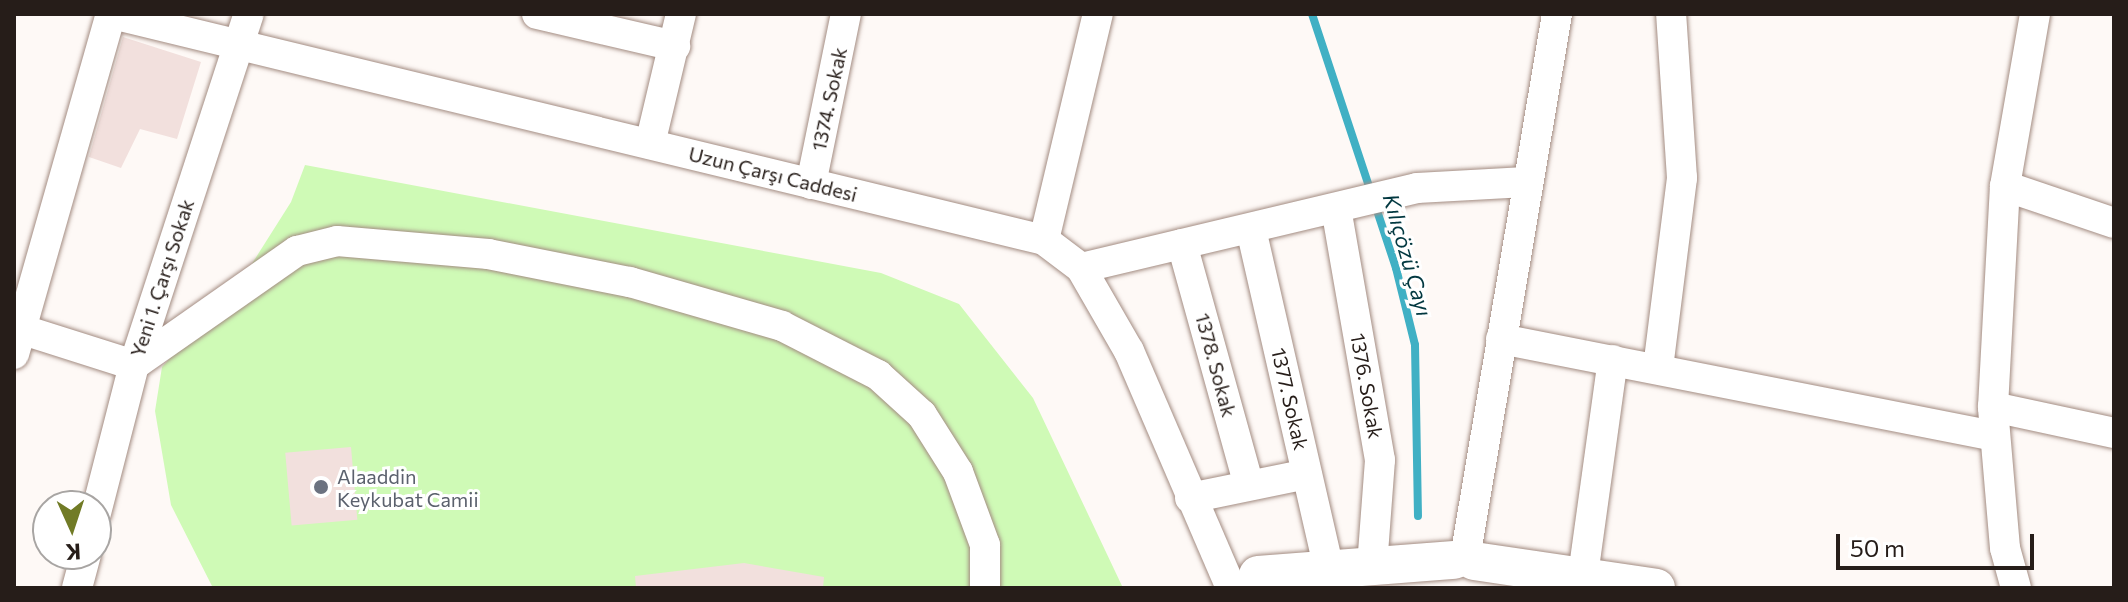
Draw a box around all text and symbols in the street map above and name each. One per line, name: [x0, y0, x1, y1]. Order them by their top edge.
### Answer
street label: 1374. Sokak: [806, 45, 852, 153]
street label: Uzun Çarşı Caddesi: [686, 141, 860, 207]
water label: Kılıçözü Çayı: [1378, 191, 1438, 319]
street label: Yeni 1. Çarşı Sokak: [125, 196, 199, 360]
street label: 1378. Sokak: [1191, 310, 1241, 420]
street label: 1376. Sokak: [1346, 331, 1388, 441]
street label: 1377. Sokak: [1267, 346, 1313, 452]
place label: Alaaddin Keykubat Camii: [337, 464, 479, 511]
marker: Alaaddin Keykubat Camii: [312, 478, 330, 496]
north arrow: [32, 490, 112, 570]
scale bar: [1840, 518, 2038, 568]
text: 50 m: [1850, 533, 1905, 562]
text: K: [65, 539, 82, 566]

